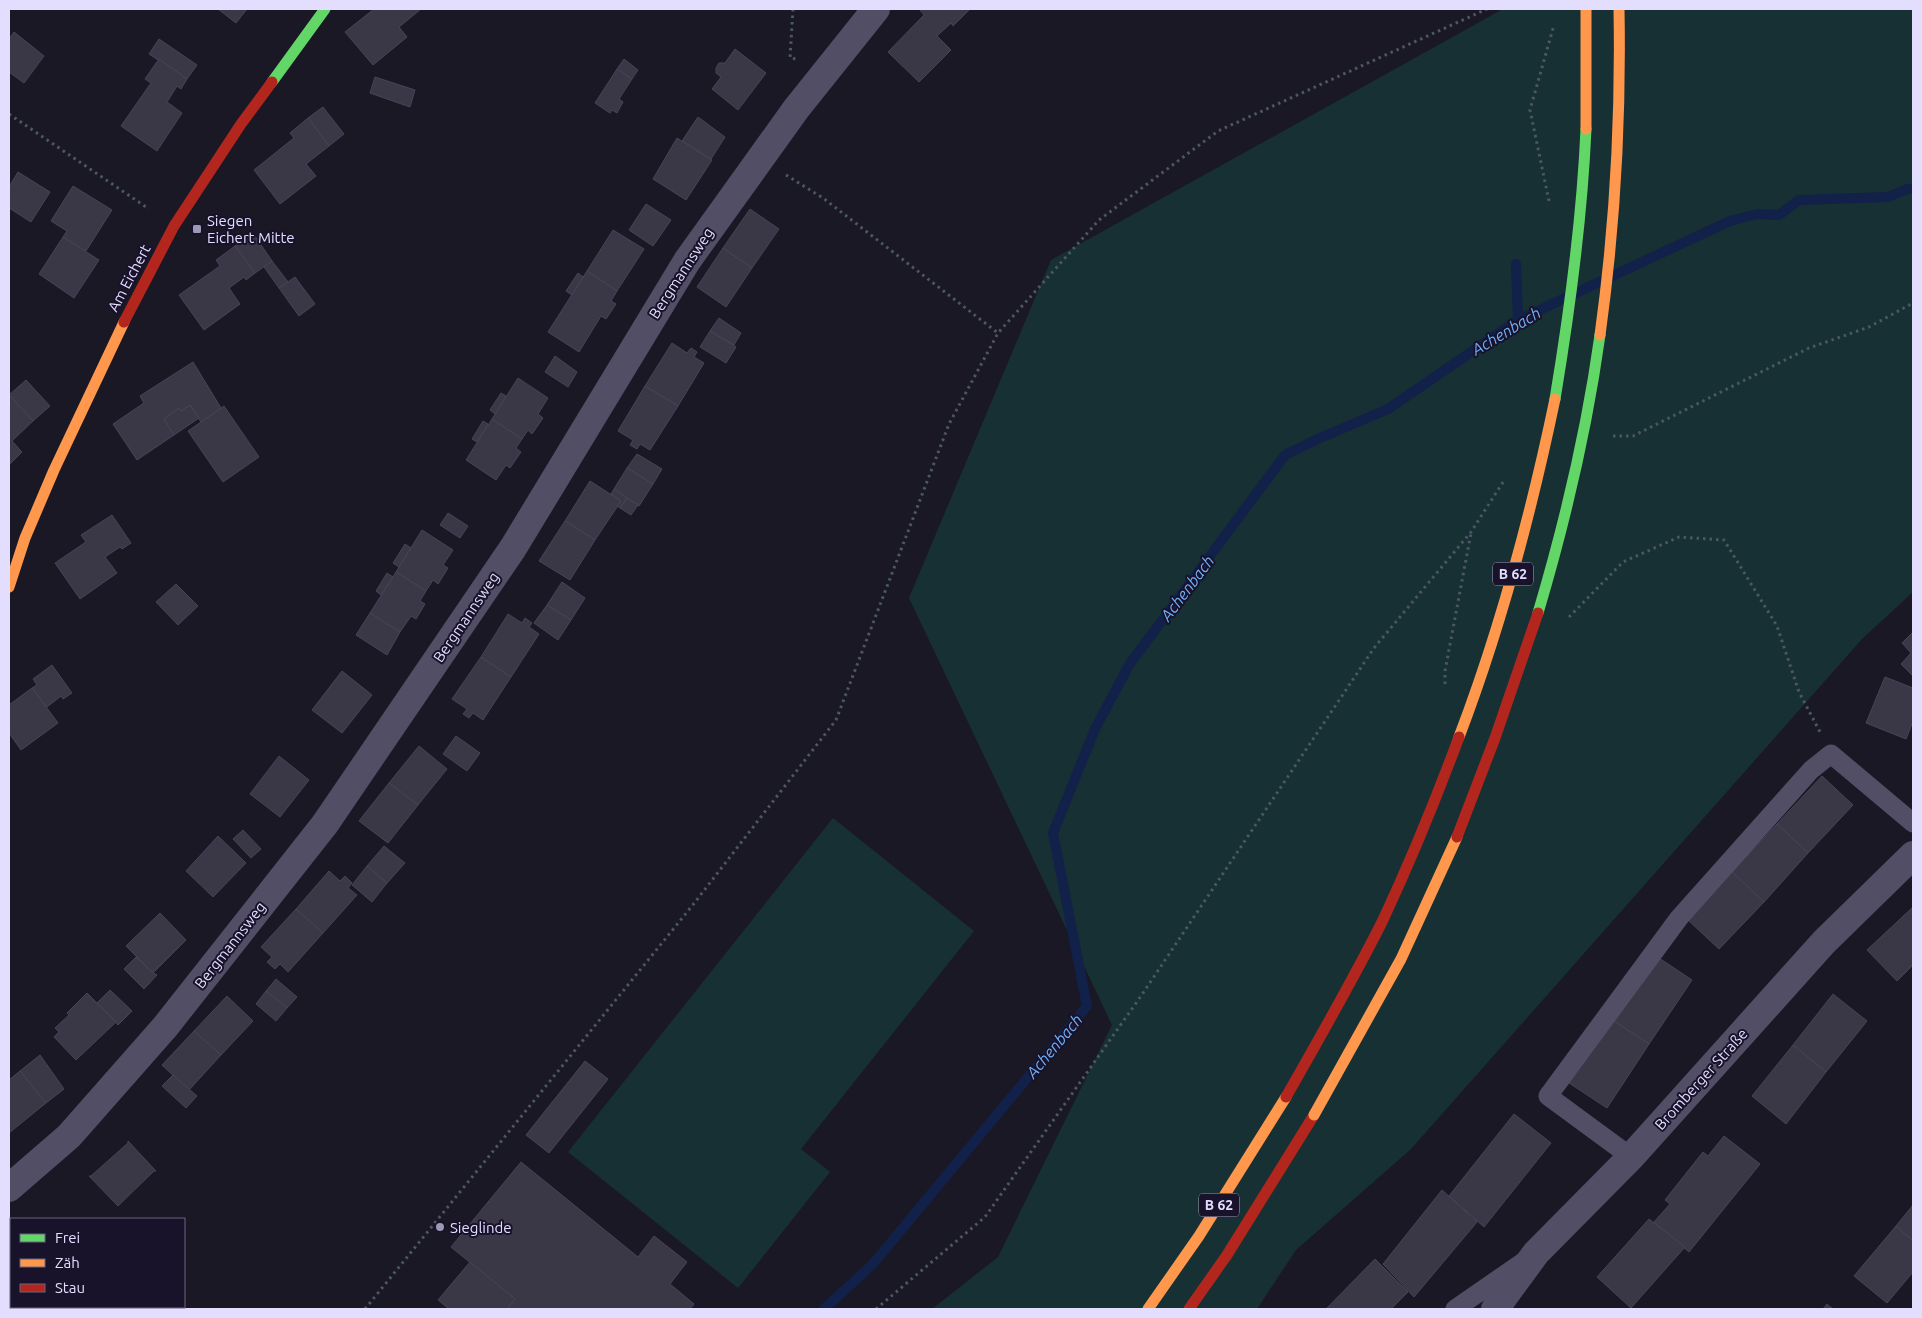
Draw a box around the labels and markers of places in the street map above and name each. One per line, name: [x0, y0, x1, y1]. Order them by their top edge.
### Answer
place label: Siegen Eichert Mitte: [207, 212, 295, 246]
marker: Siegen Eichert Mitte: [191, 223, 203, 235]
place label: Sieglinde: [450, 1219, 512, 1236]
marker: Sieglinde: [434, 1221, 446, 1233]

